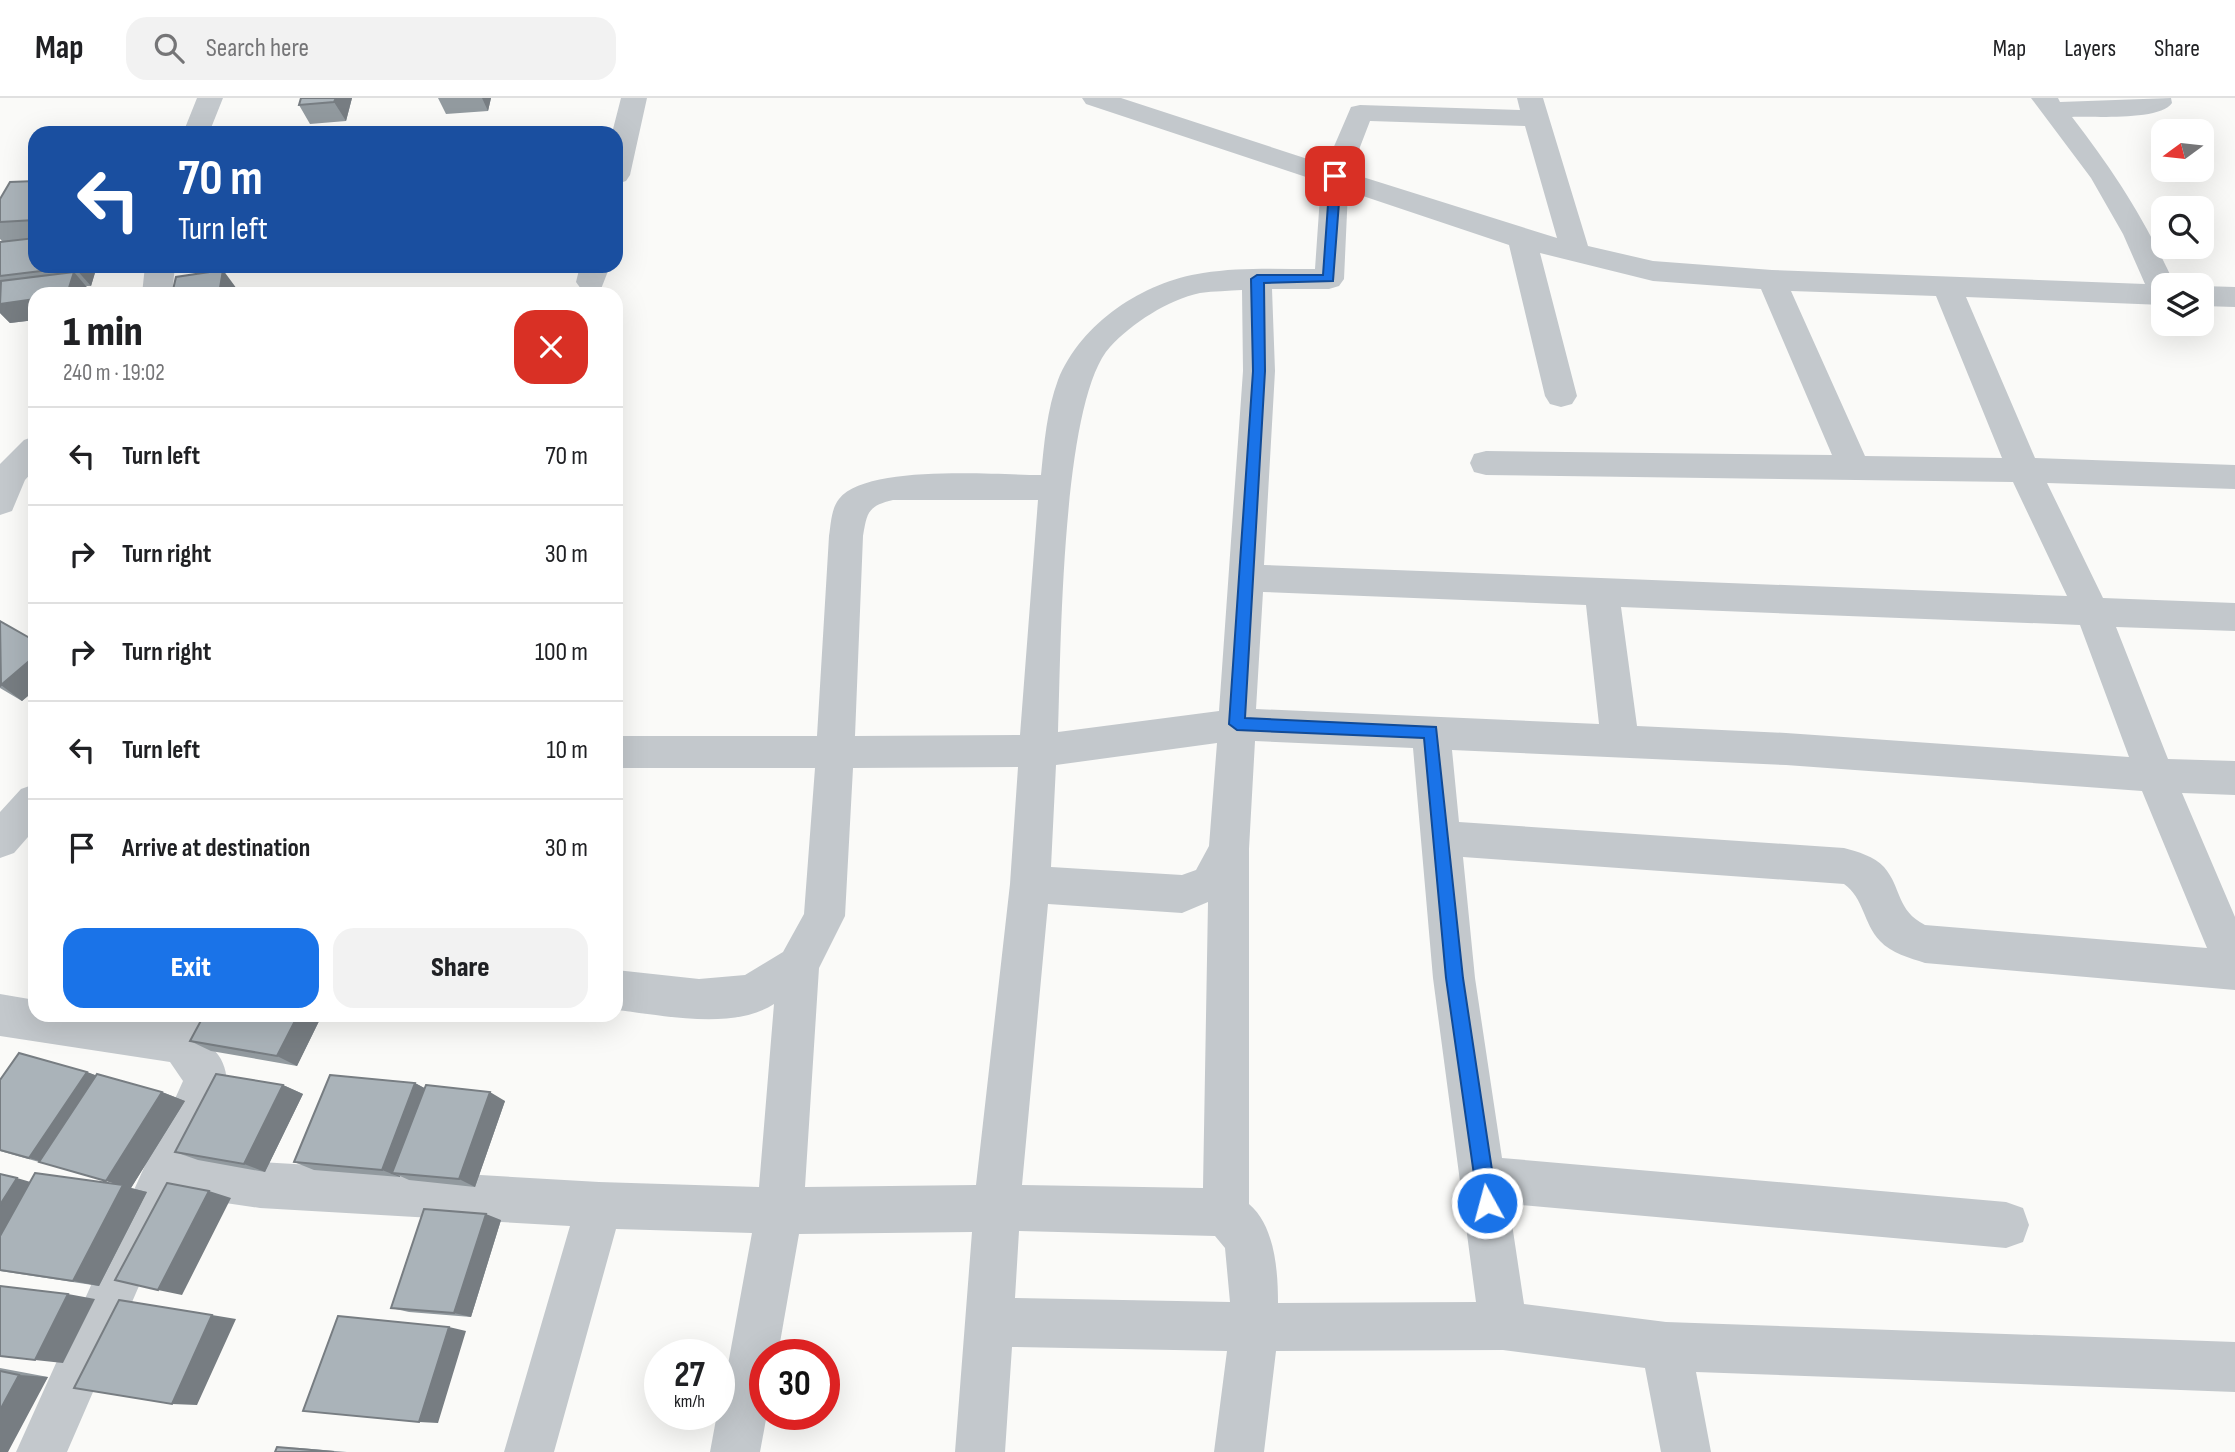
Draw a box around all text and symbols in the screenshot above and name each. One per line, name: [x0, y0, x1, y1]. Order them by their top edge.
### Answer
search box: [126, 17, 616, 80]
text: Map: [35, 28, 84, 68]
icon: search: [150, 29, 188, 67]
text: Search here: [206, 33, 309, 64]
text: Map: [1993, 34, 2026, 63]
text: Layers: [2064, 34, 2116, 63]
text: Share: [2154, 34, 2200, 63]
north arrow: [2151, 119, 2214, 182]
map controls: [2151, 119, 2214, 336]
pin: [1305, 146, 1365, 206]
text: 70 m: [178, 150, 263, 209]
icon: left: [63, 154, 154, 245]
icon: arrive: [1316, 157, 1354, 195]
button: search: [2151, 196, 2214, 259]
text: Turn left: [178, 210, 268, 249]
button: layers: [2151, 273, 2214, 336]
text: 1 min: [63, 307, 143, 358]
button: close: [514, 310, 588, 384]
text: 240 m · 19:02: [63, 359, 165, 387]
icon: left: [63, 437, 101, 475]
text: Turn left: [122, 441, 200, 472]
text: 70 m: [545, 441, 588, 472]
icon: right: [63, 535, 101, 573]
text: Turn right: [122, 539, 211, 570]
text: 30 m: [545, 539, 588, 570]
icon: right: [63, 633, 101, 671]
text: Turn right: [122, 637, 211, 668]
text: 100 m: [535, 637, 588, 668]
icon: left: [63, 731, 101, 769]
text: Turn left: [122, 735, 200, 766]
text: 10 m: [546, 735, 588, 766]
icon: arrive: [63, 829, 101, 867]
text: Arrive at destination: [122, 833, 310, 864]
text: 30 m: [545, 833, 588, 864]
button: Exit: [63, 928, 319, 1008]
button: Share: [333, 928, 588, 1008]
position arrow: [1450, 1166, 1524, 1240]
speed limit sign: 30: [749, 1339, 840, 1430]
text: 27: [674, 1354, 705, 1397]
text: km/h: [674, 1391, 705, 1412]

